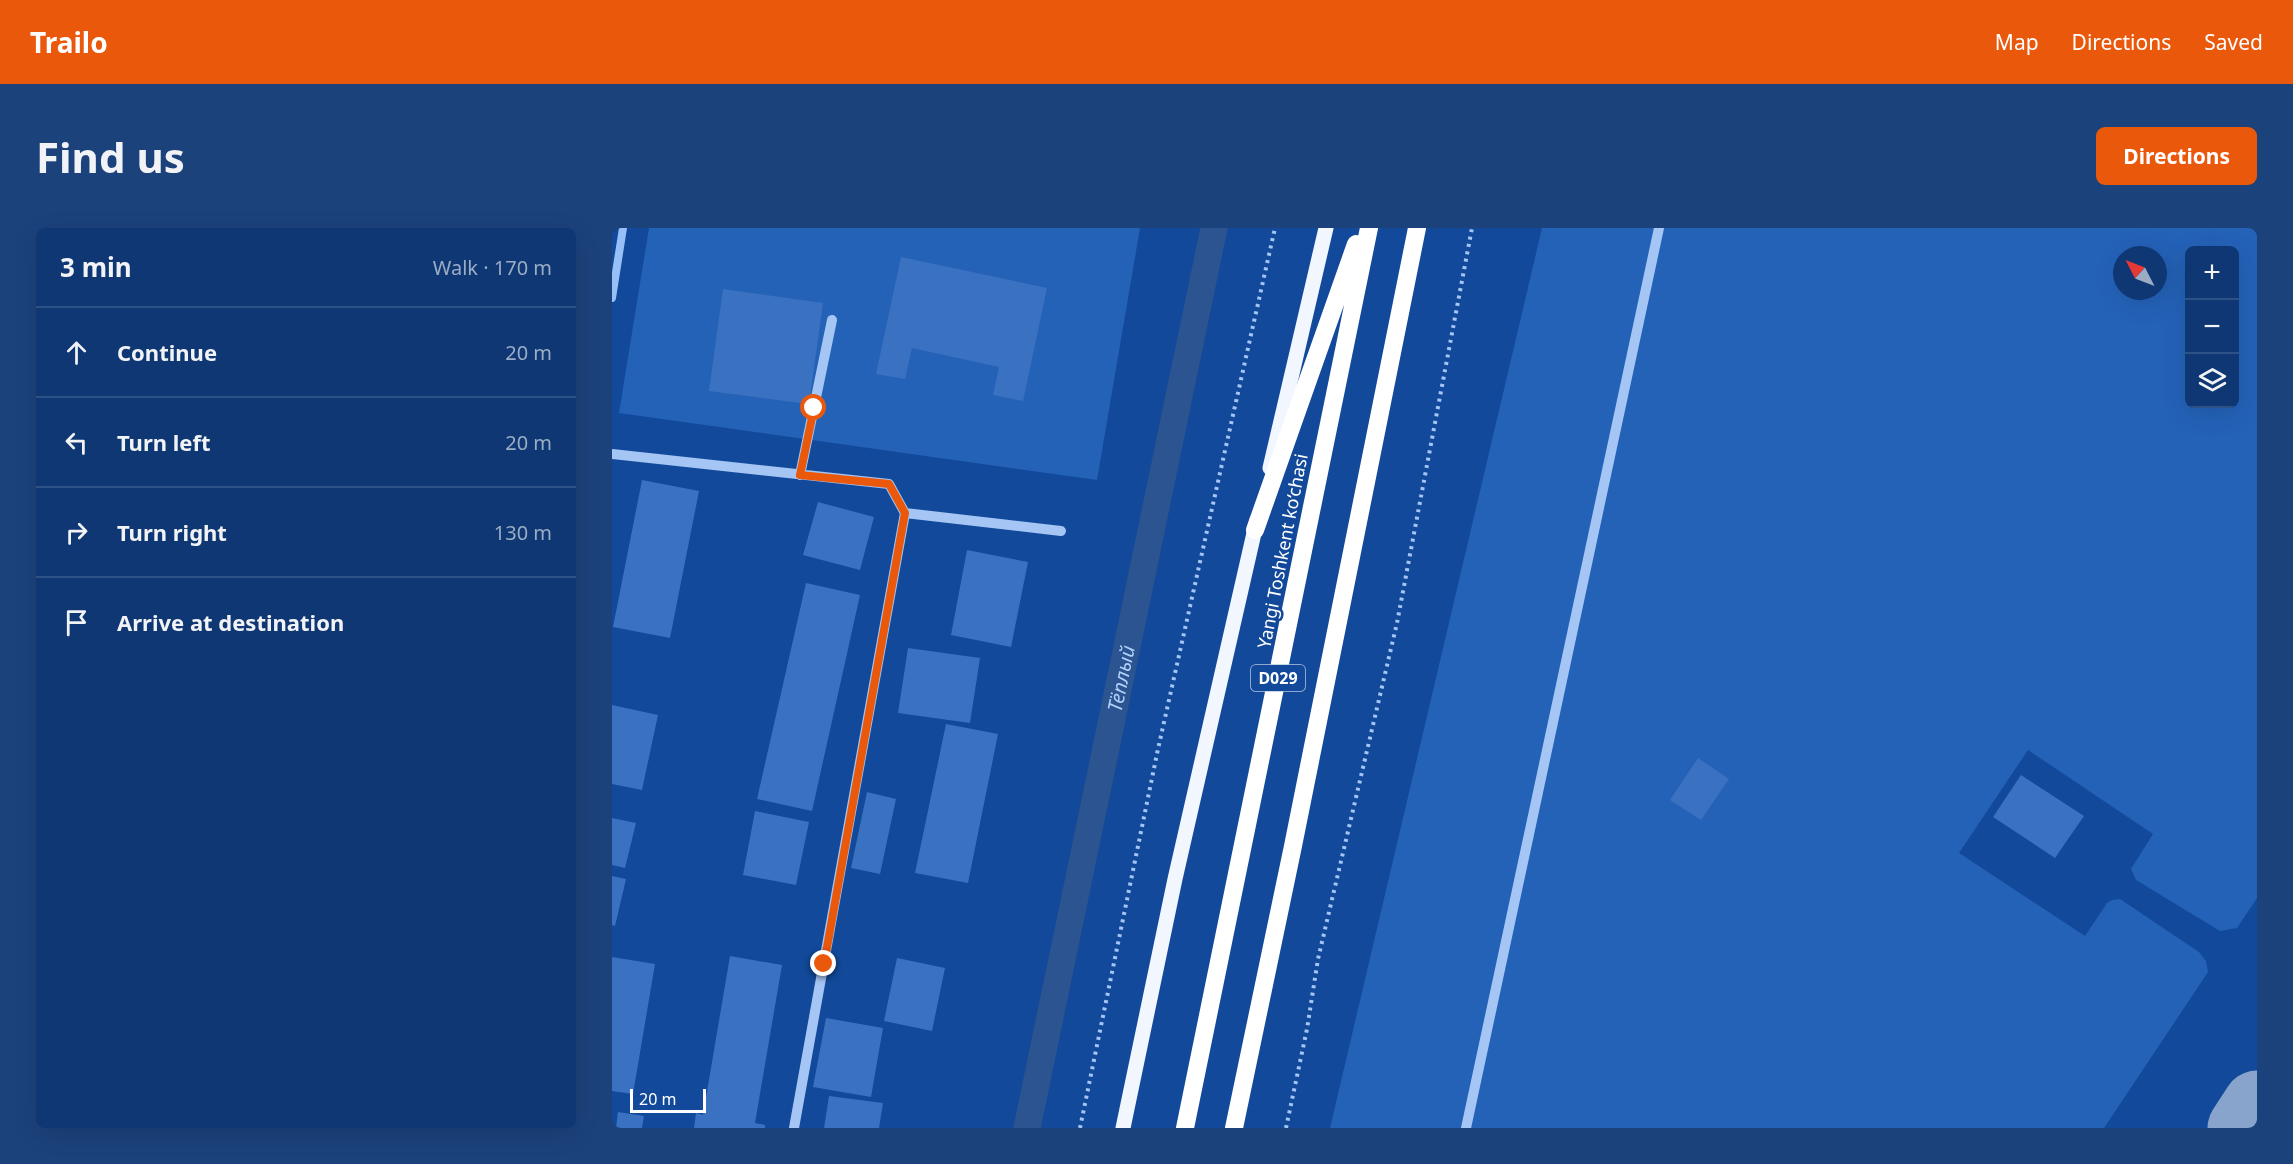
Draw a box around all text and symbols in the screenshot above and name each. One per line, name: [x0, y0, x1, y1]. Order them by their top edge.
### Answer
text: Trailo: [30, 23, 108, 61]
text: Map: [1995, 28, 2039, 56]
text: Directions: [2072, 28, 2171, 56]
text: Saved: [2204, 28, 2263, 56]
button: Directions: [2096, 127, 2257, 185]
text: Find us: [36, 128, 185, 185]
north arrow: [2113, 246, 2167, 300]
map controls: [2185, 246, 2239, 408]
button: +: [2185, 246, 2239, 300]
text: 3 min: [60, 249, 132, 285]
text: Walk · 170 m: [433, 254, 552, 281]
button: −: [2185, 300, 2239, 354]
icon: ahead: [60, 336, 93, 369]
text: Continue: [117, 337, 217, 367]
text: 20 m: [505, 339, 552, 366]
button: layers: [2185, 354, 2239, 408]
route start: [800, 394, 826, 420]
icon: left: [60, 426, 93, 459]
text: Turn left: [117, 427, 211, 457]
text: 20 m: [505, 429, 552, 456]
street label: Yangi Toshkent ko‘chasi: [1251, 451, 1313, 651]
icon: right: [60, 516, 93, 549]
text: Turn right: [117, 517, 227, 547]
text: 130 m: [494, 519, 552, 546]
icon: arrive: [60, 606, 93, 639]
text: Arrive at destination: [117, 607, 344, 637]
water label: Тёплый: [1100, 643, 1140, 714]
road number: D029: [1251, 665, 1305, 691]
route end: [810, 950, 836, 976]
scale bar: [630, 1086, 706, 1114]
text: 20 m: [639, 1088, 676, 1110]

